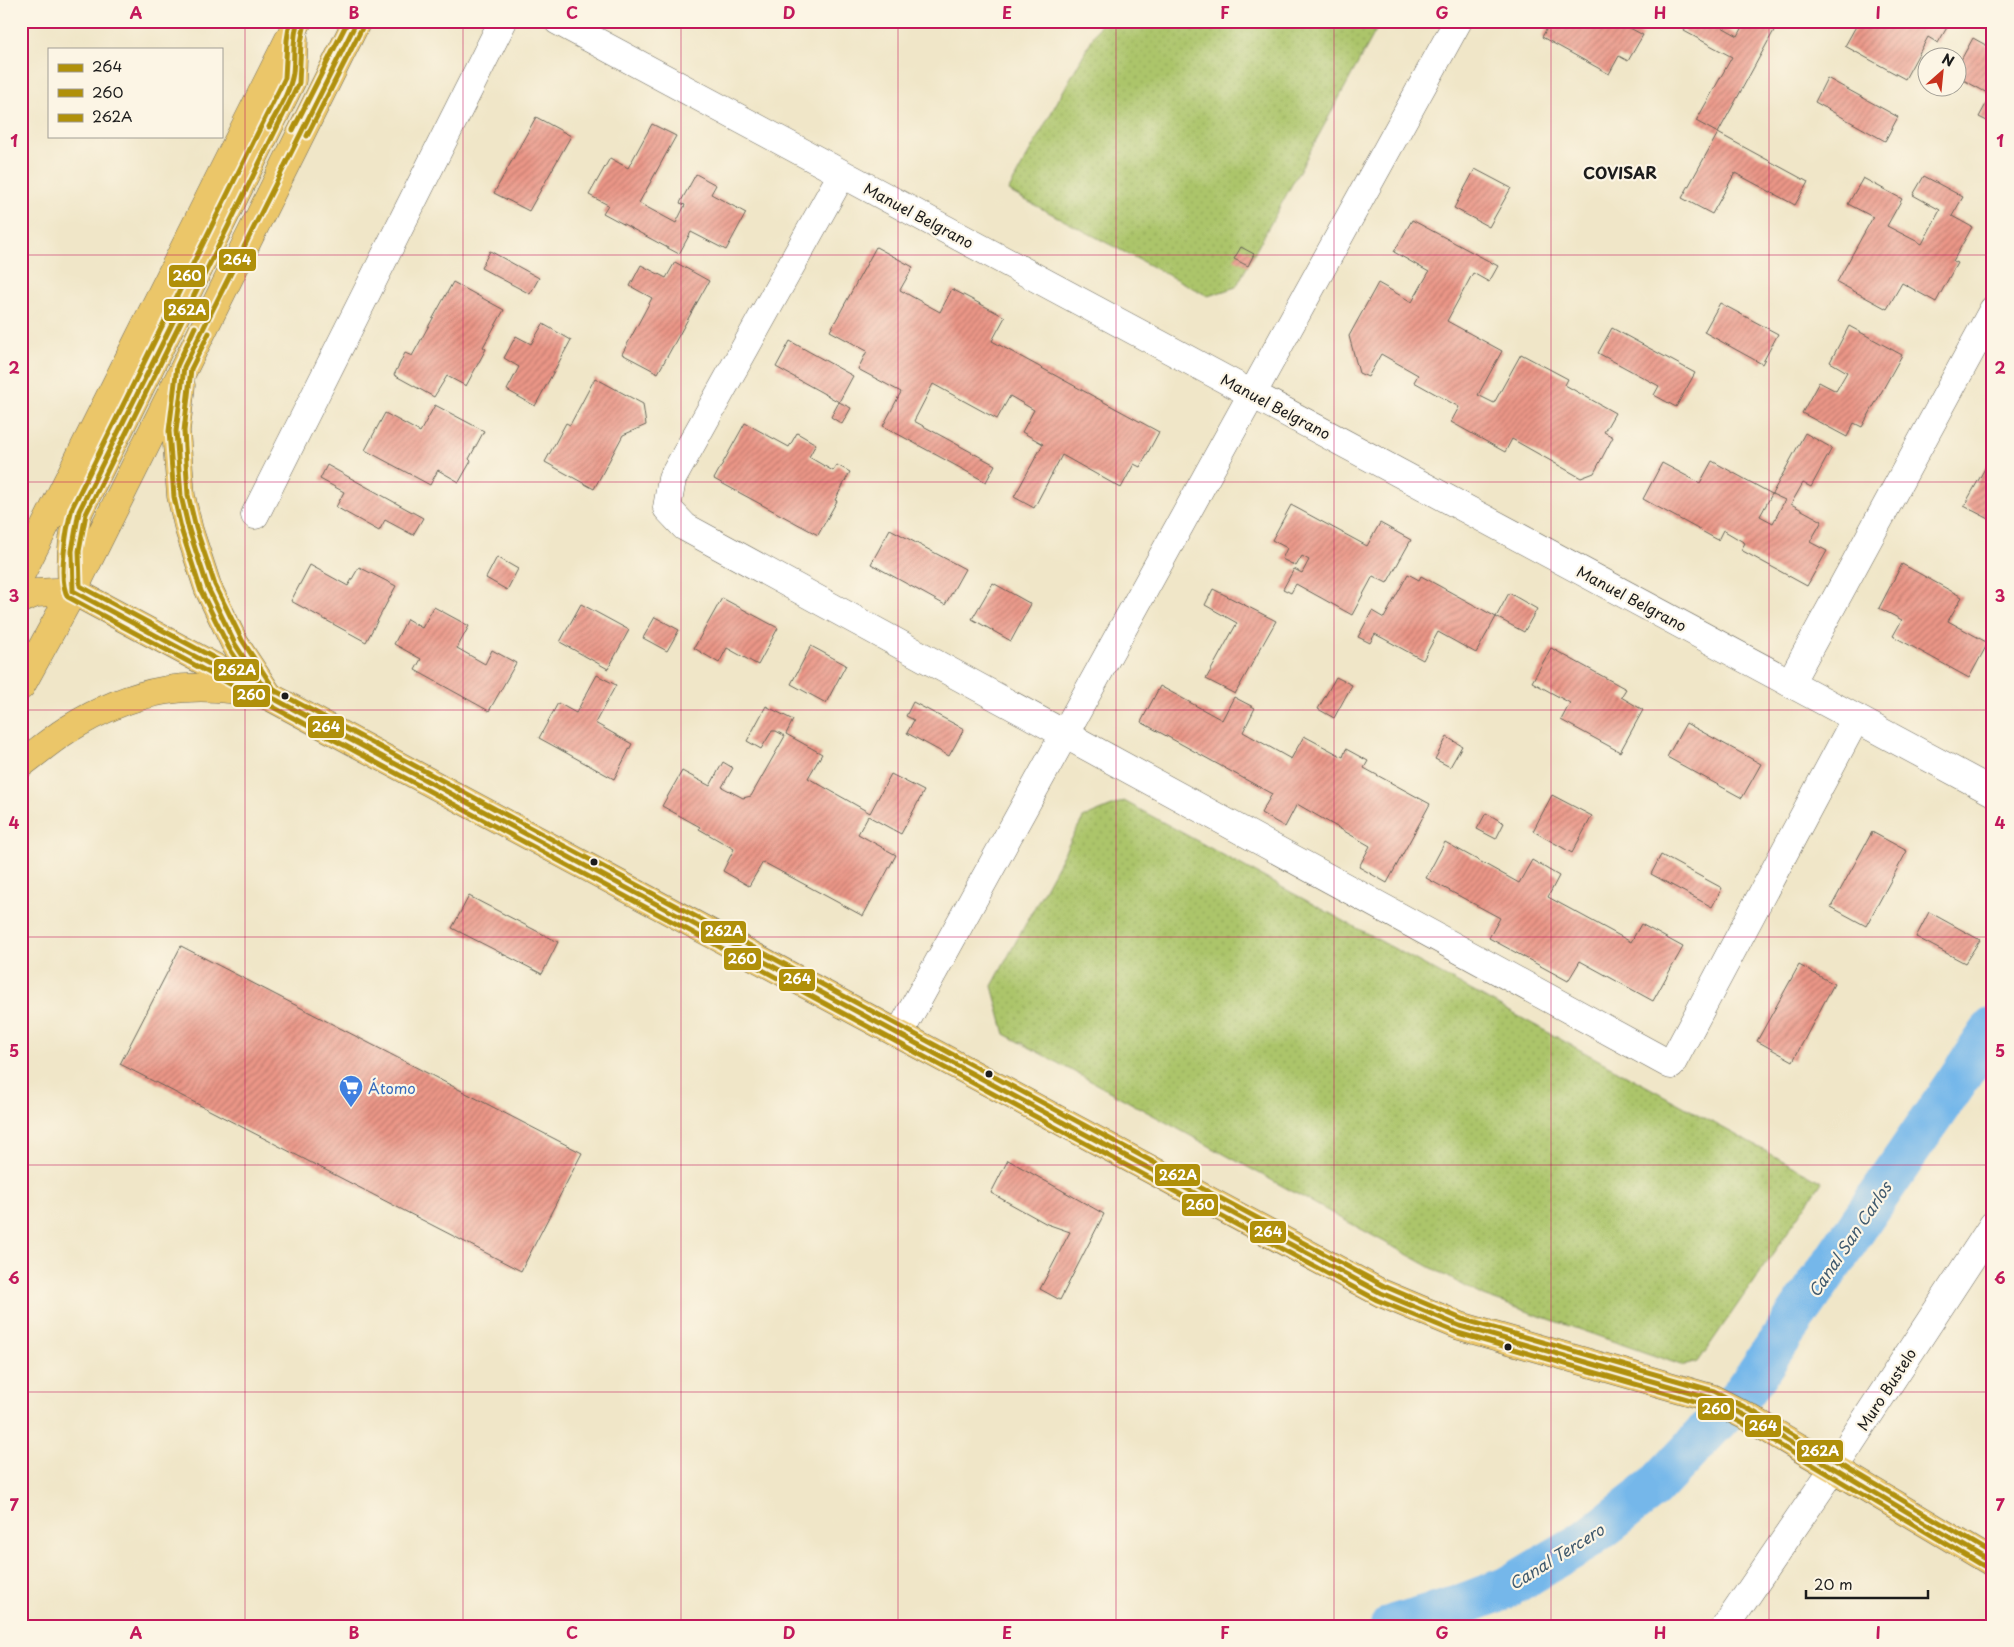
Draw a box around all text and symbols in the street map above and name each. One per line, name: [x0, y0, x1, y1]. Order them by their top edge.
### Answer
text: A: [130, 0, 143, 24]
text: B: [349, 0, 360, 24]
text: C: [566, 0, 578, 24]
text: D: [783, 0, 795, 24]
text: E: [1002, 0, 1012, 24]
text: F: [1220, 0, 1230, 24]
text: G: [1435, 0, 1449, 24]
text: H: [1654, 0, 1666, 24]
text: I: [1875, 0, 1881, 24]
legend: [48, 48, 222, 138]
north arrow: [1916, 48, 1966, 98]
text: N: [1938, 48, 1958, 72]
text: 264: [92, 54, 123, 77]
text: 260: [92, 80, 124, 103]
text: 262A: [92, 104, 133, 127]
text: 1: [10, 128, 18, 152]
text: 1: [1996, 128, 2004, 152]
district label: COVISAR: [1583, 160, 1657, 184]
street label: Manuel Belgrano: [860, 176, 978, 254]
line badge: 264: [218, 248, 257, 272]
text: 264: [223, 249, 252, 270]
line badge: 260: [168, 264, 206, 288]
text: 260: [172, 265, 202, 286]
line badge: 262A: [163, 298, 210, 322]
text: 262A: [168, 299, 206, 320]
text: 2: [8, 355, 20, 379]
text: 2: [1994, 355, 2006, 379]
street label: Manuel Belgrano: [1217, 367, 1335, 445]
street label: Manuel Belgrano: [1573, 559, 1691, 637]
text: 3: [9, 583, 19, 607]
text: 3: [1995, 583, 2005, 607]
line badge: 262A: [213, 658, 260, 682]
text: 262A: [218, 659, 256, 680]
line badge: 260: [232, 684, 271, 708]
text: 260: [236, 684, 266, 705]
unlabelled marker: [280, 691, 290, 701]
line badge: 264: [307, 715, 345, 739]
text: 264: [312, 716, 341, 737]
text: 4: [9, 810, 20, 834]
text: 4: [1995, 810, 2006, 834]
unlabelled marker: [589, 857, 599, 867]
line badge: 262A: [700, 920, 747, 944]
text: 262A: [705, 920, 743, 941]
line badge: 260: [723, 947, 762, 971]
text: 260: [727, 948, 757, 969]
line badge: 264: [778, 968, 816, 992]
text: 264: [783, 968, 812, 989]
text: 5: [9, 1038, 19, 1062]
text: 5: [1995, 1038, 2005, 1062]
unlabelled marker: [984, 1069, 994, 1079]
supermarket icon: Átomo: [338, 1074, 364, 1108]
place label: Átomo: [368, 1076, 416, 1099]
line badge: 262A: [1154, 1163, 1201, 1187]
text: 262A: [1159, 1164, 1197, 1185]
water label: Canal San Carlos: [1801, 1175, 1897, 1301]
line badge: 260: [1181, 1193, 1219, 1217]
text: 260: [1185, 1194, 1215, 1215]
line badge: 264: [1249, 1220, 1287, 1244]
text: 264: [1254, 1221, 1283, 1242]
text: 6: [8, 1265, 20, 1289]
text: 6: [1994, 1265, 2006, 1289]
unlabelled marker: [1503, 1342, 1513, 1352]
street label: Muro Bustelo: [1851, 1343, 1921, 1435]
line badge: 260: [1697, 1397, 1735, 1421]
text: 260: [1701, 1398, 1731, 1419]
line badge: 264: [1744, 1414, 1782, 1438]
text: 264: [1749, 1415, 1778, 1436]
line badge: 262A: [1796, 1439, 1844, 1463]
text: 262A: [1801, 1440, 1839, 1461]
text: 7: [9, 1492, 19, 1516]
text: 7: [1995, 1492, 2005, 1516]
water label: Canal Tercero: [1504, 1517, 1609, 1595]
scale bar: [1806, 1567, 1929, 1599]
text: 20 m: [1814, 1572, 1853, 1595]
text: A: [130, 1620, 143, 1644]
text: B: [349, 1620, 360, 1644]
text: C: [566, 1620, 578, 1644]
text: D: [783, 1620, 795, 1644]
text: E: [1002, 1620, 1012, 1644]
text: F: [1220, 1620, 1230, 1644]
text: G: [1435, 1620, 1449, 1644]
text: H: [1654, 1620, 1666, 1644]
text: I: [1875, 1620, 1881, 1644]

